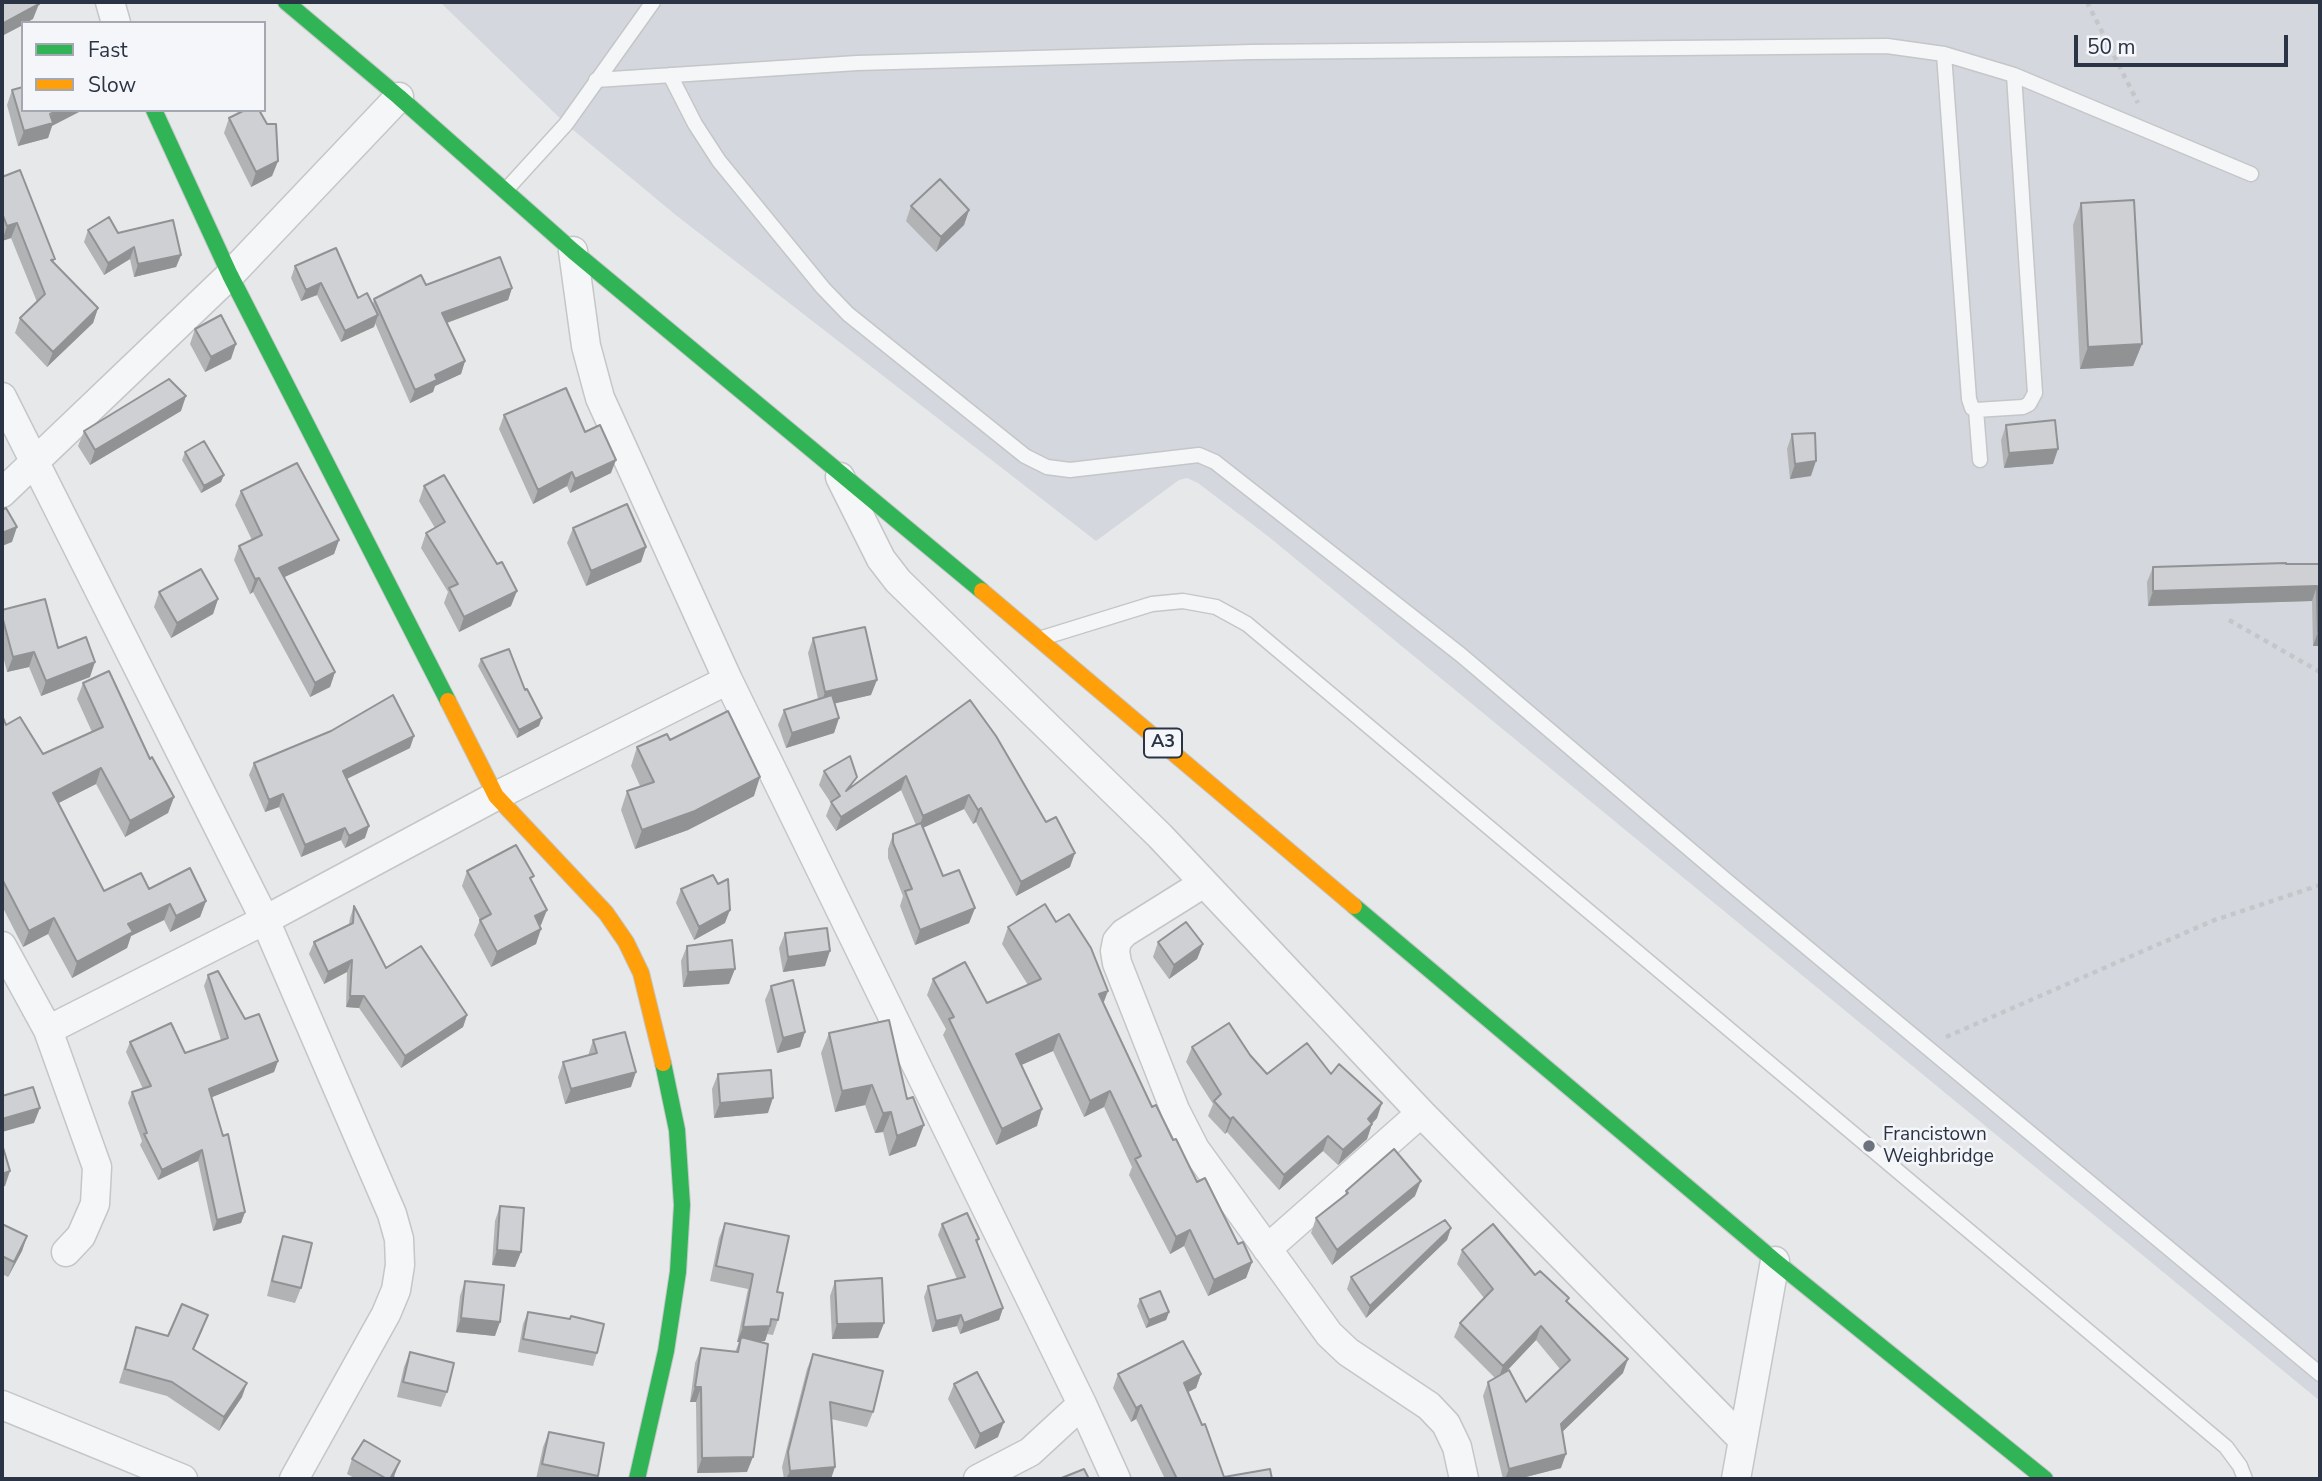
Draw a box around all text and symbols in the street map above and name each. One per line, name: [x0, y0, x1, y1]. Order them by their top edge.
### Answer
legend: [21, 21, 266, 112]
scale bar: [2077, 21, 2290, 65]
text: 50 m: [2087, 33, 2136, 61]
text: Fast: [88, 36, 128, 64]
text: Slow: [88, 71, 136, 99]
road number: A3: [1144, 728, 1182, 758]
place label: Francistown Weighbridge: [1883, 1124, 1994, 1168]
marker: Francistown Weighbridge: [1861, 1138, 1877, 1154]

